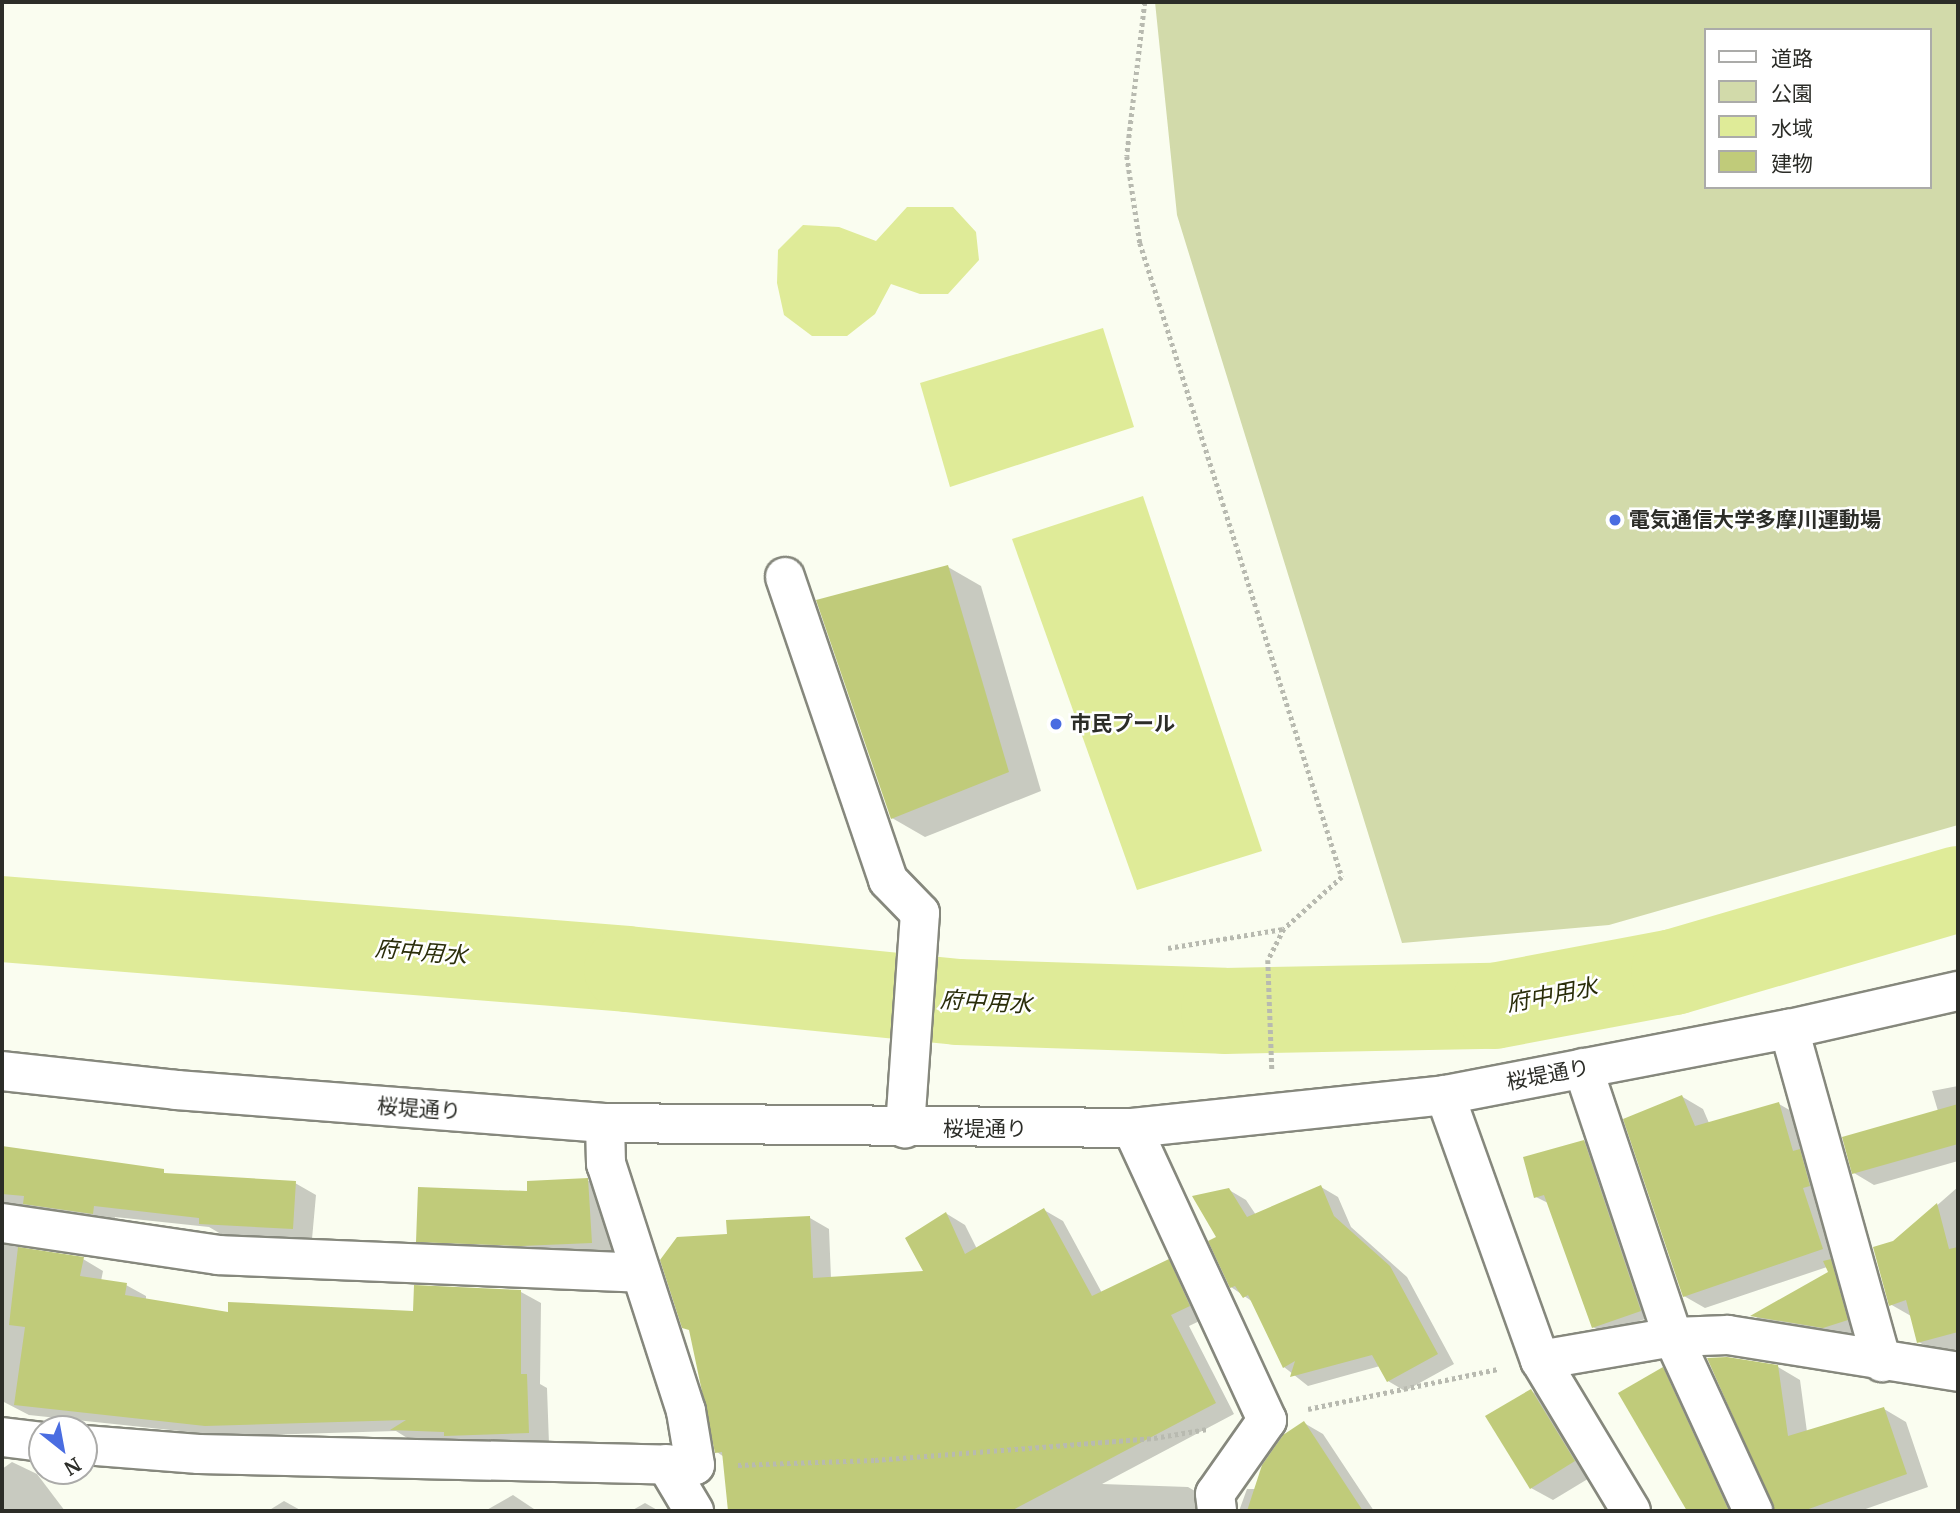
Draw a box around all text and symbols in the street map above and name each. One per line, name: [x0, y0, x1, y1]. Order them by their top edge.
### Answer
legend: [1704, 28, 1932, 189]
text: 道路: [1771, 45, 1813, 72]
text: 公園: [1771, 80, 1813, 107]
text: 水域: [1771, 115, 1813, 142]
text: 建物: [1771, 150, 1813, 177]
place label: 電気通信大学多摩川運動場: [1629, 507, 1881, 533]
marker: 電気通信大学多摩川運動場: [1607, 512, 1623, 528]
place label: 市民プール: [1070, 711, 1175, 737]
marker: 市民プール: [1048, 716, 1064, 732]
water label: 府中用水: [374, 934, 468, 970]
water label: 府中用水: [1504, 973, 1600, 1017]
water label: 府中用水: [939, 986, 1033, 1018]
street label: 桜堤通り: [1504, 1055, 1592, 1095]
street label: 桜堤通り: [376, 1094, 462, 1124]
street label: 桜堤通り: [943, 1116, 1027, 1142]
north arrow: [28, 1415, 98, 1485]
text: N: [60, 1452, 85, 1480]

